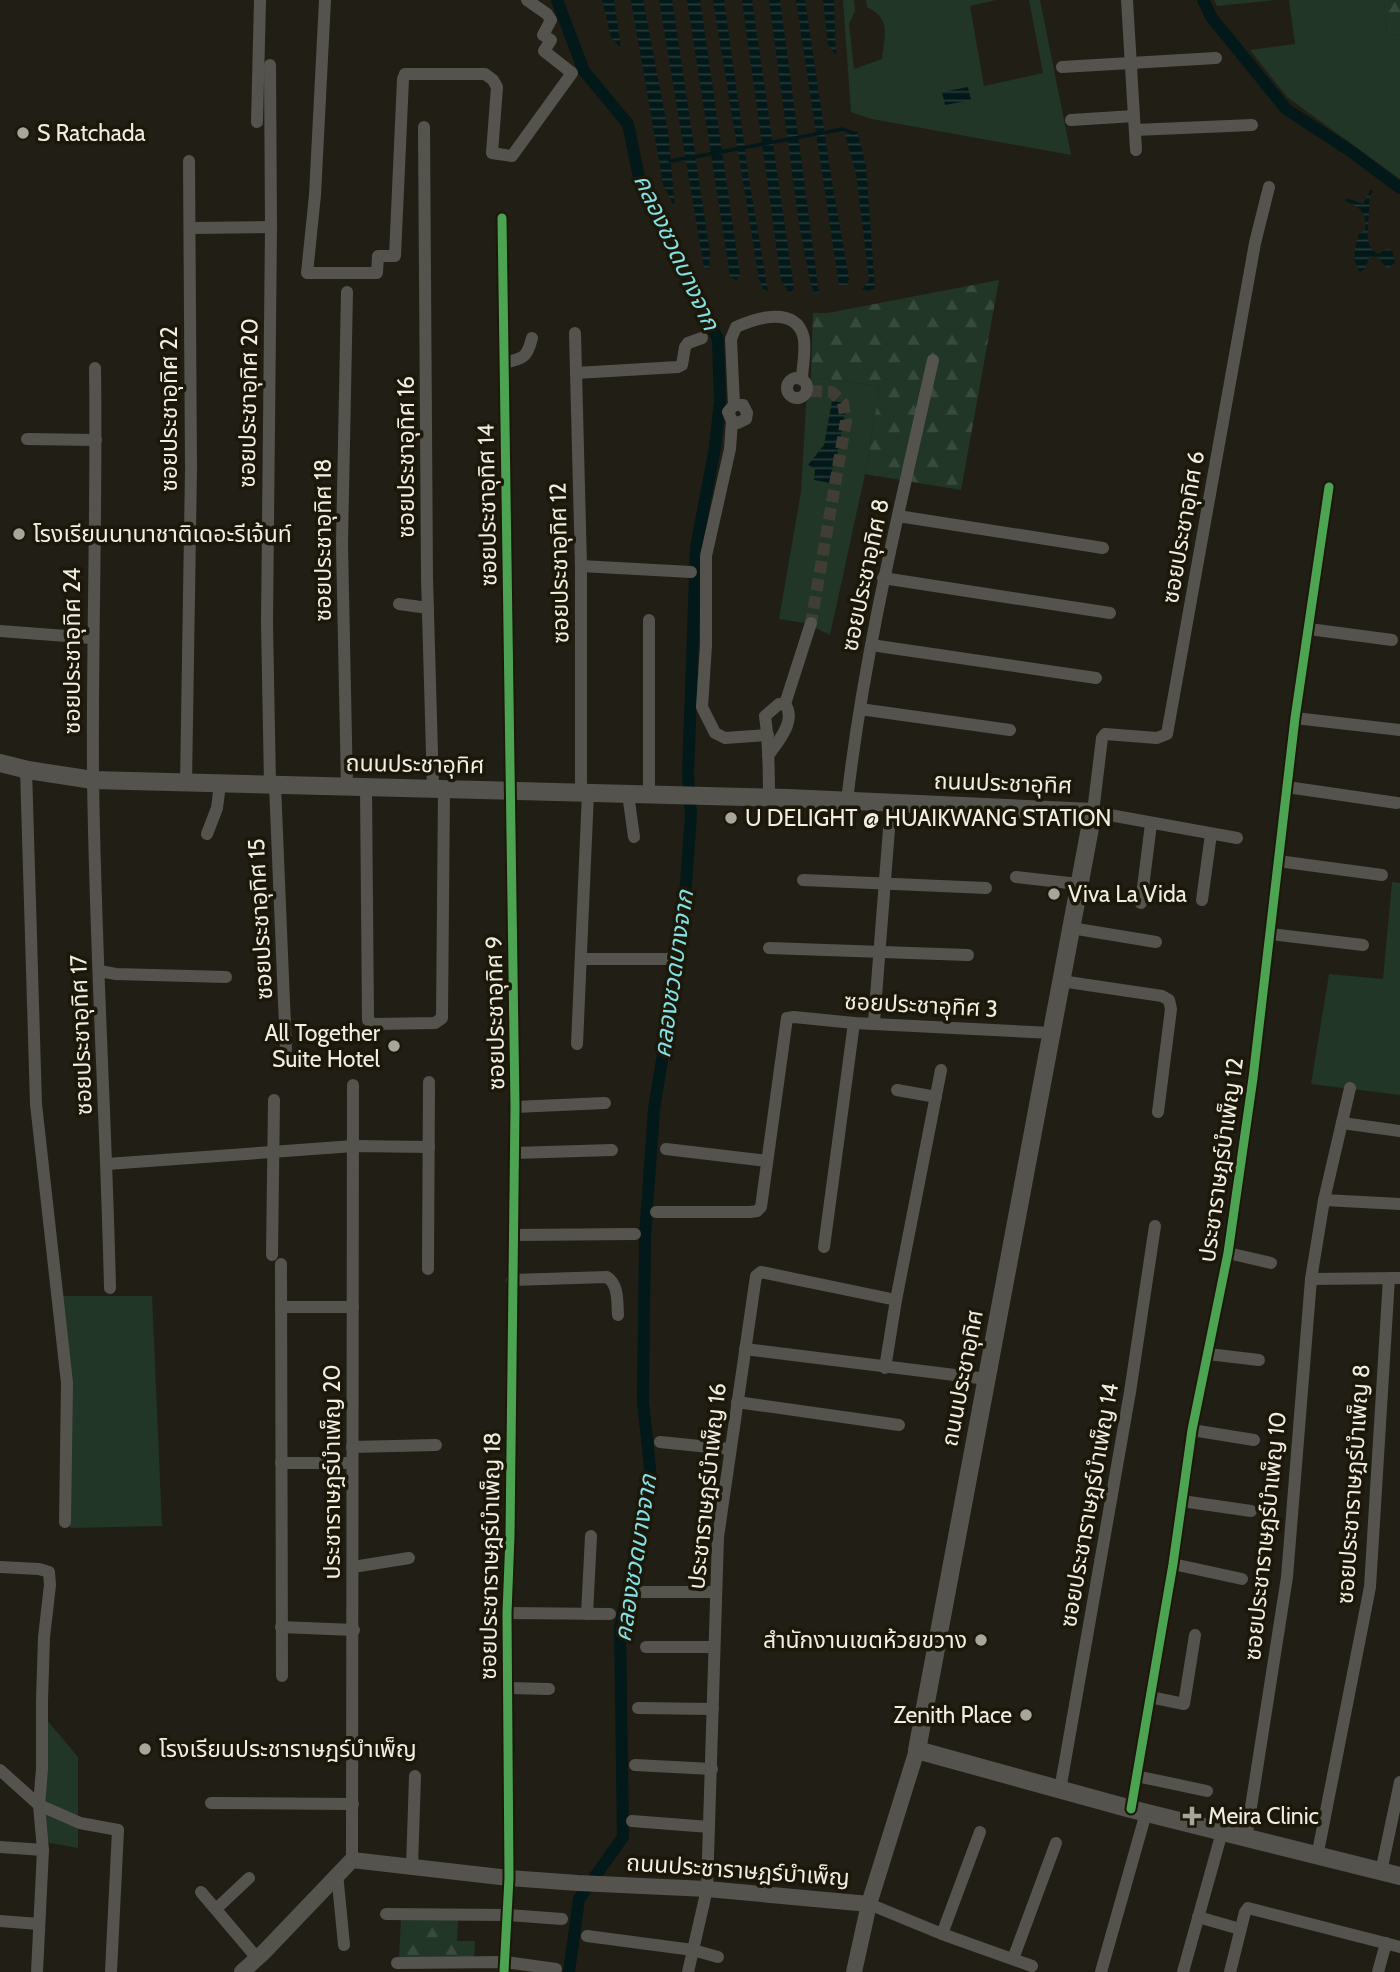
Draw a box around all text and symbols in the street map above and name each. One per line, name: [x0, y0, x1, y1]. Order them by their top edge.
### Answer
place label: S Ratchada: [37, 119, 146, 147]
marker: S Ratchada: [15, 125, 31, 141]
water label: คลองชวดบางจาก: [628, 169, 727, 336]
street label: ซอยประชาอุทิศ 20: [233, 318, 263, 488]
street label: ซอยประชาอุทิศ 22: [155, 326, 183, 492]
street label: ซอยประชาอุทิศ 16: [392, 376, 420, 538]
street label: ซอยประชาอุทิศ 14: [472, 424, 502, 586]
street label: ซอยประชาอุทิศ 6: [1156, 449, 1210, 605]
street label: ซอยประชาอุทิศ 18: [309, 459, 337, 621]
street label: ซอยประชาอุทิศ 12: [544, 482, 574, 644]
street label: ซอยประชาอุทิศ 8: [835, 496, 895, 654]
place label: โรงเรียนนานาชาติเดอะรีเจ้นท์: [33, 520, 292, 548]
marker: โรงเรียนนานาชาติเดอะรีเจ้นท์: [11, 526, 27, 542]
street label: ซอยประชาอุทิศ 24: [58, 568, 86, 734]
street label: ถนนประชาอุทิศ: [345, 749, 485, 779]
street label: ถนนประชาอุทิศ: [933, 767, 1073, 799]
place label: U DELIGHT @ HUAIKWANG STATION: [745, 804, 1112, 832]
marker: U DELIGHT @ HUAIKWANG STATION: [723, 810, 739, 826]
street label: ซอยประชาอุทิศ 15: [242, 838, 278, 1000]
place label: Viva La Vida: [1068, 880, 1187, 908]
marker: Viva La Vida: [1046, 886, 1062, 902]
water label: คลองชวดบางจาก: [647, 887, 699, 1060]
street label: ซอยประชาอุทิศ 9: [480, 936, 510, 1090]
street label: ซอยประชาอุทิศ 17: [64, 954, 98, 1116]
street label: ซอยประชาอุทิศ 3: [843, 987, 999, 1023]
place label: All Together Suite Hotel: [264, 1019, 381, 1073]
marker: All Together Suite Hotel: [386, 1038, 402, 1054]
street label: ประชาราษฎร์บำเพ็ญ 12: [1193, 1056, 1249, 1264]
street label: ถนนประชาอุทิศ: [935, 1307, 989, 1449]
street label: ซอยประชาราษฎร์บำเพ็ญ 8: [1331, 1363, 1375, 1605]
street label: ประชาราษฎร์บำเพ็ญ 20: [318, 1364, 346, 1580]
street label: ประชาราษฎร์บำเพ็ญ 16: [682, 1381, 732, 1591]
street label: ซอยประชาราษฎร์บำเพ็ญ 14: [1054, 1381, 1124, 1629]
street label: ซอยประชาราษฎร์บำเพ็ญ 10: [1238, 1410, 1292, 1662]
street label: ซอยประชาราษฎร์บำเพ็ญ 18: [474, 1432, 506, 1680]
water label: คลองชวดบางจาก: [607, 1471, 663, 1644]
place label: สำนักงานเขตห้วยขวาง: [763, 1626, 967, 1654]
marker: สำนักงานเขตห้วยขวาง: [973, 1632, 989, 1648]
place label: Zenith Place: [894, 1701, 1012, 1729]
marker: Zenith Place: [1018, 1707, 1034, 1723]
place label: โรงเรียนประชาราษฎร์บำเพ็ญ: [159, 1735, 417, 1763]
marker: โรงเรียนประชาราษฎร์บำเพ็ญ: [137, 1741, 153, 1757]
place label: Meira Clinic: [1208, 1802, 1319, 1830]
marker: Meira Clinic: [1182, 1806, 1202, 1826]
street label: ถนนประชาราษฎร์บำเพ็ญ: [625, 1848, 851, 1892]

